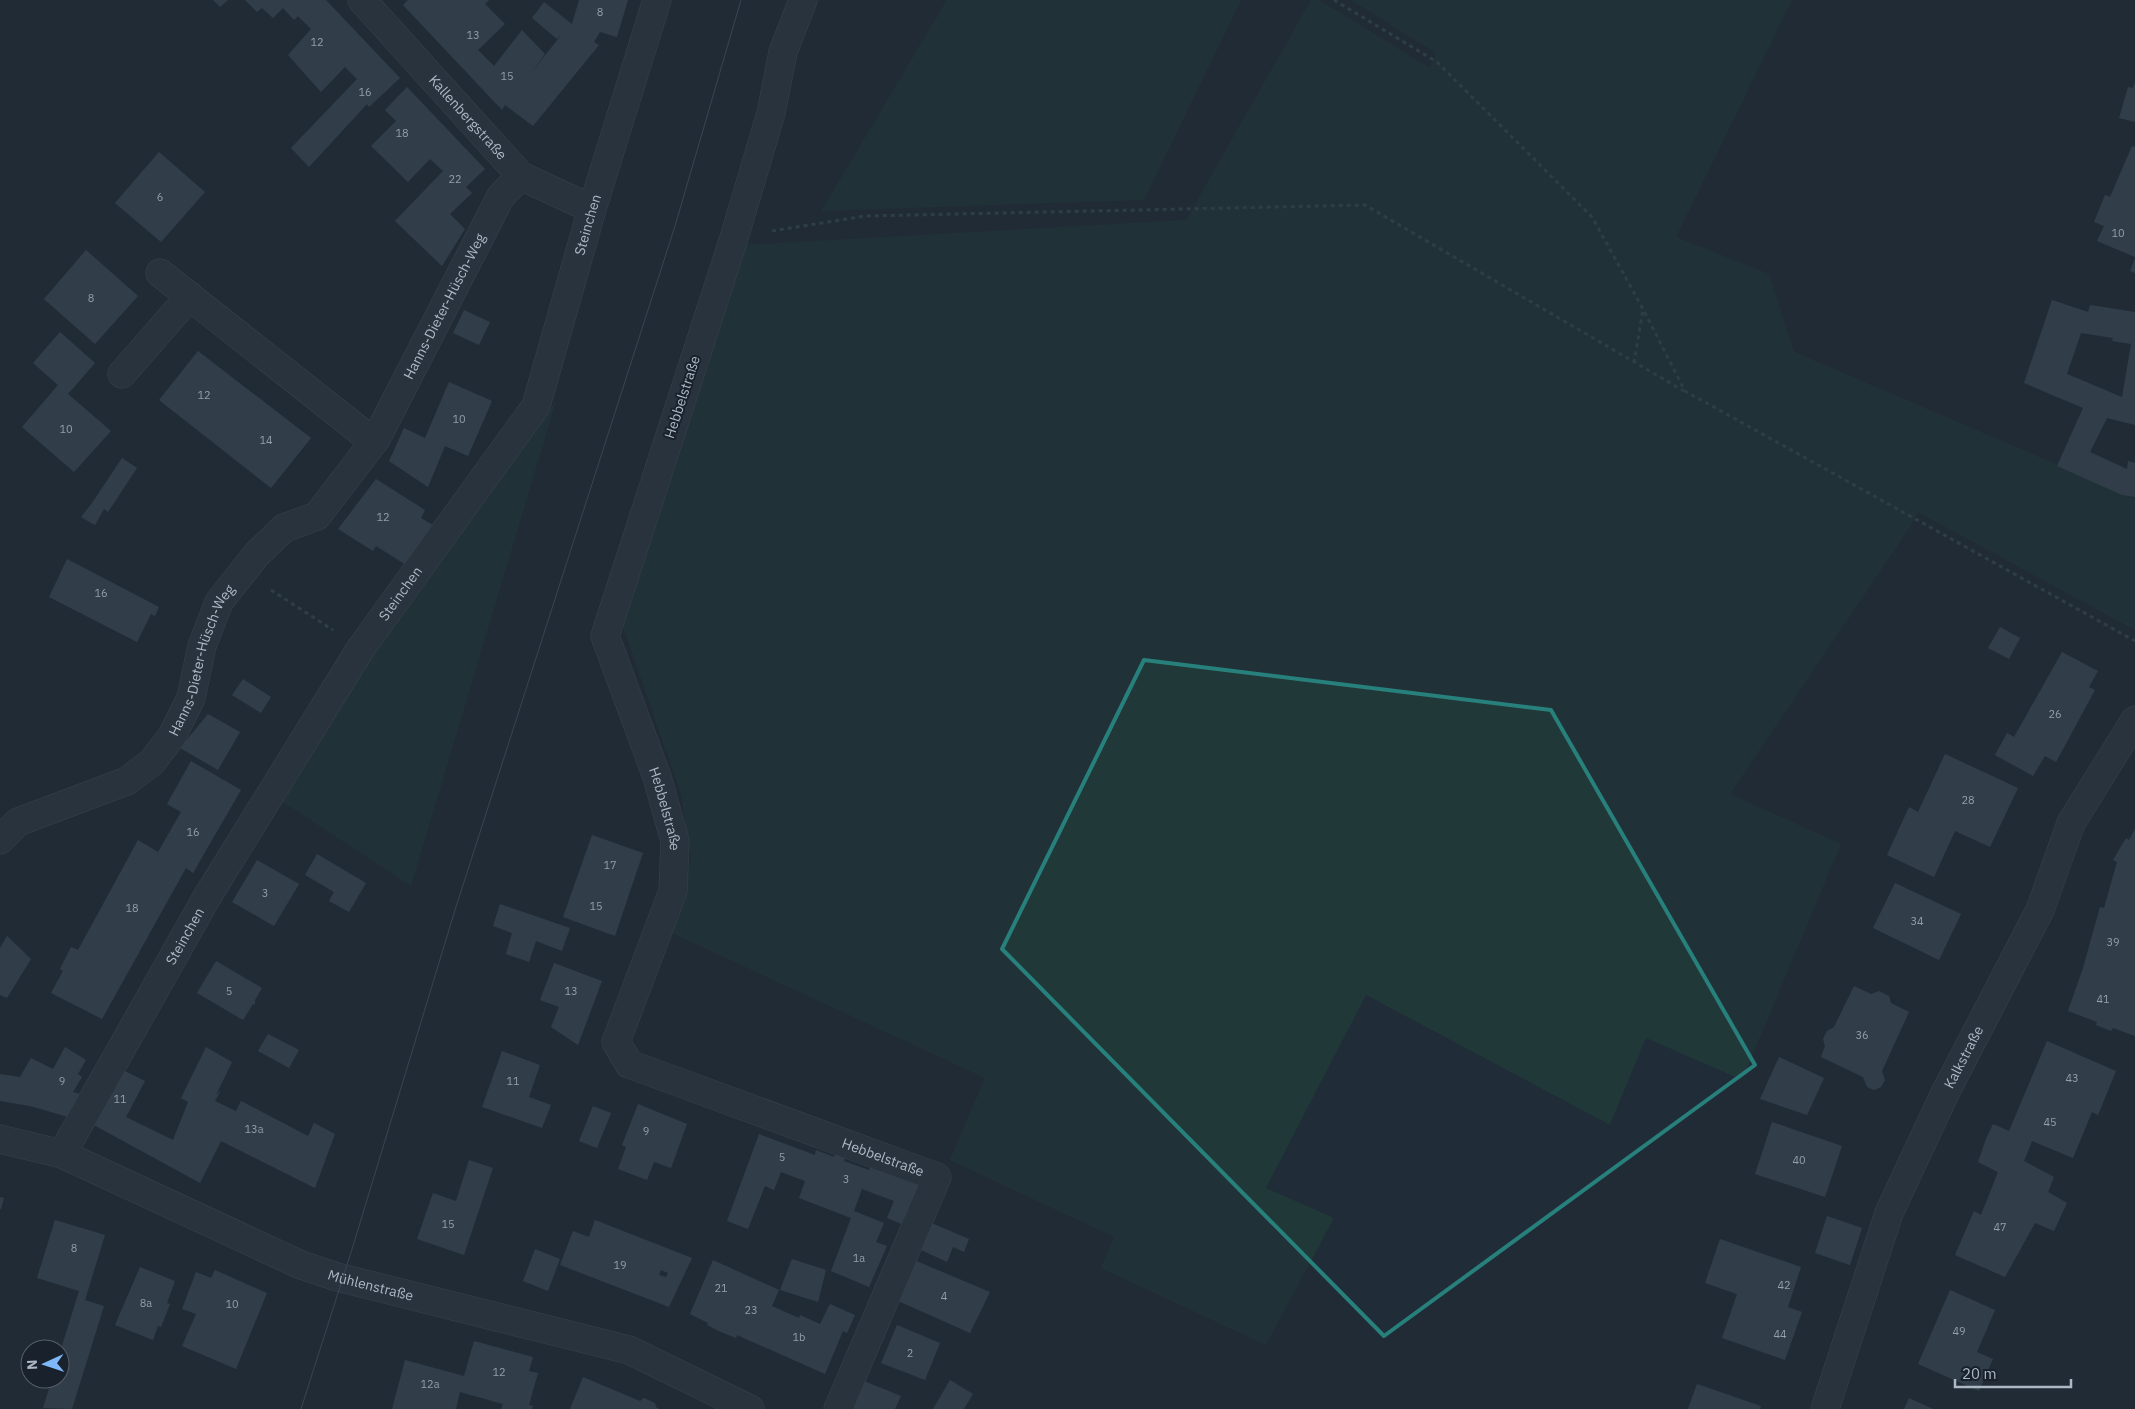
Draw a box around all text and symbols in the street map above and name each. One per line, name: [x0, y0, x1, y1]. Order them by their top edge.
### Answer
house number: 8: [597, 5, 603, 19]
house number: 13: [466, 28, 480, 42]
house number: 12: [310, 35, 324, 49]
house number: 15: [500, 69, 514, 83]
street label: Kallenbergstraße: [425, 71, 511, 164]
house number: 16: [358, 85, 372, 99]
house number: 18: [395, 126, 409, 140]
house number: 22: [448, 172, 462, 186]
house number: 6: [157, 190, 163, 204]
street label: Steinchen: [570, 192, 605, 257]
house number: 10: [2111, 226, 2125, 240]
street label: Hanns-Dieter-Hüsch-Weg: [399, 230, 490, 382]
house number: 8: [88, 291, 94, 305]
street label: Hebbelstraße: [660, 353, 704, 441]
house number: 12: [197, 388, 211, 402]
house number: 10: [452, 412, 466, 426]
house number: 10: [59, 422, 73, 436]
house number: 14: [259, 433, 273, 447]
house number: 12: [376, 510, 390, 524]
street label: Steinchen: [375, 563, 426, 624]
street label: Hanns-Dieter-Hüsch-Weg: [164, 580, 239, 739]
house number: 16: [94, 586, 108, 600]
house number: 26: [2048, 707, 2062, 721]
street label: Hebbelstraße: [645, 764, 684, 851]
house number: 28: [1961, 793, 1975, 807]
house number: 16: [186, 825, 200, 839]
house number: 17: [603, 858, 617, 872]
house number: 3: [262, 886, 268, 900]
house number: 15: [589, 899, 603, 913]
house number: 18: [125, 901, 139, 915]
street label: Steinchen: [162, 905, 208, 968]
house number: 34: [1910, 914, 1924, 928]
house number: 39: [2106, 935, 2120, 949]
house number: 5: [226, 984, 232, 998]
house number: 13: [564, 984, 578, 998]
house number: 41: [2096, 992, 2110, 1006]
street label: Kalkstraße: [1940, 1022, 1987, 1092]
house number: 36: [1855, 1028, 1869, 1042]
house number: 43: [2065, 1071, 2079, 1085]
house number: 9: [59, 1074, 65, 1088]
house number: 11: [506, 1074, 520, 1088]
house number: 11: [113, 1092, 127, 1106]
house number: 45: [2043, 1115, 2057, 1129]
house number: 13a: [244, 1122, 264, 1136]
house number: 9: [643, 1124, 649, 1138]
street label: Hebbelstraße: [839, 1134, 927, 1181]
house number: 5: [779, 1150, 785, 1164]
house number: 40: [1792, 1153, 1806, 1167]
house number: 3: [843, 1172, 849, 1186]
house number: 15: [441, 1217, 455, 1231]
house number: 47: [1993, 1220, 2007, 1234]
house number: 8: [71, 1241, 77, 1255]
house number: 1a: [853, 1251, 865, 1265]
house number: 19: [613, 1258, 627, 1272]
street label: Mühlenstraße: [326, 1266, 416, 1305]
house number: 42: [1777, 1278, 1791, 1292]
house number: 21: [714, 1281, 728, 1295]
house number: 4: [941, 1289, 948, 1303]
house number: 8a: [140, 1296, 152, 1310]
house number: 10: [225, 1297, 239, 1311]
house number: 23: [744, 1303, 758, 1317]
house number: 49: [1952, 1324, 1966, 1338]
house number: 44: [1773, 1327, 1787, 1341]
house number: 1b: [793, 1330, 805, 1344]
north arrow: [20, 1339, 70, 1389]
house number: 2: [907, 1346, 913, 1360]
scale bar: [1955, 1356, 2071, 1388]
text: N: [23, 1359, 41, 1370]
text: 20 m: [1962, 1364, 1997, 1383]
house number: 12: [492, 1365, 506, 1379]
house number: 12a: [420, 1377, 440, 1391]

